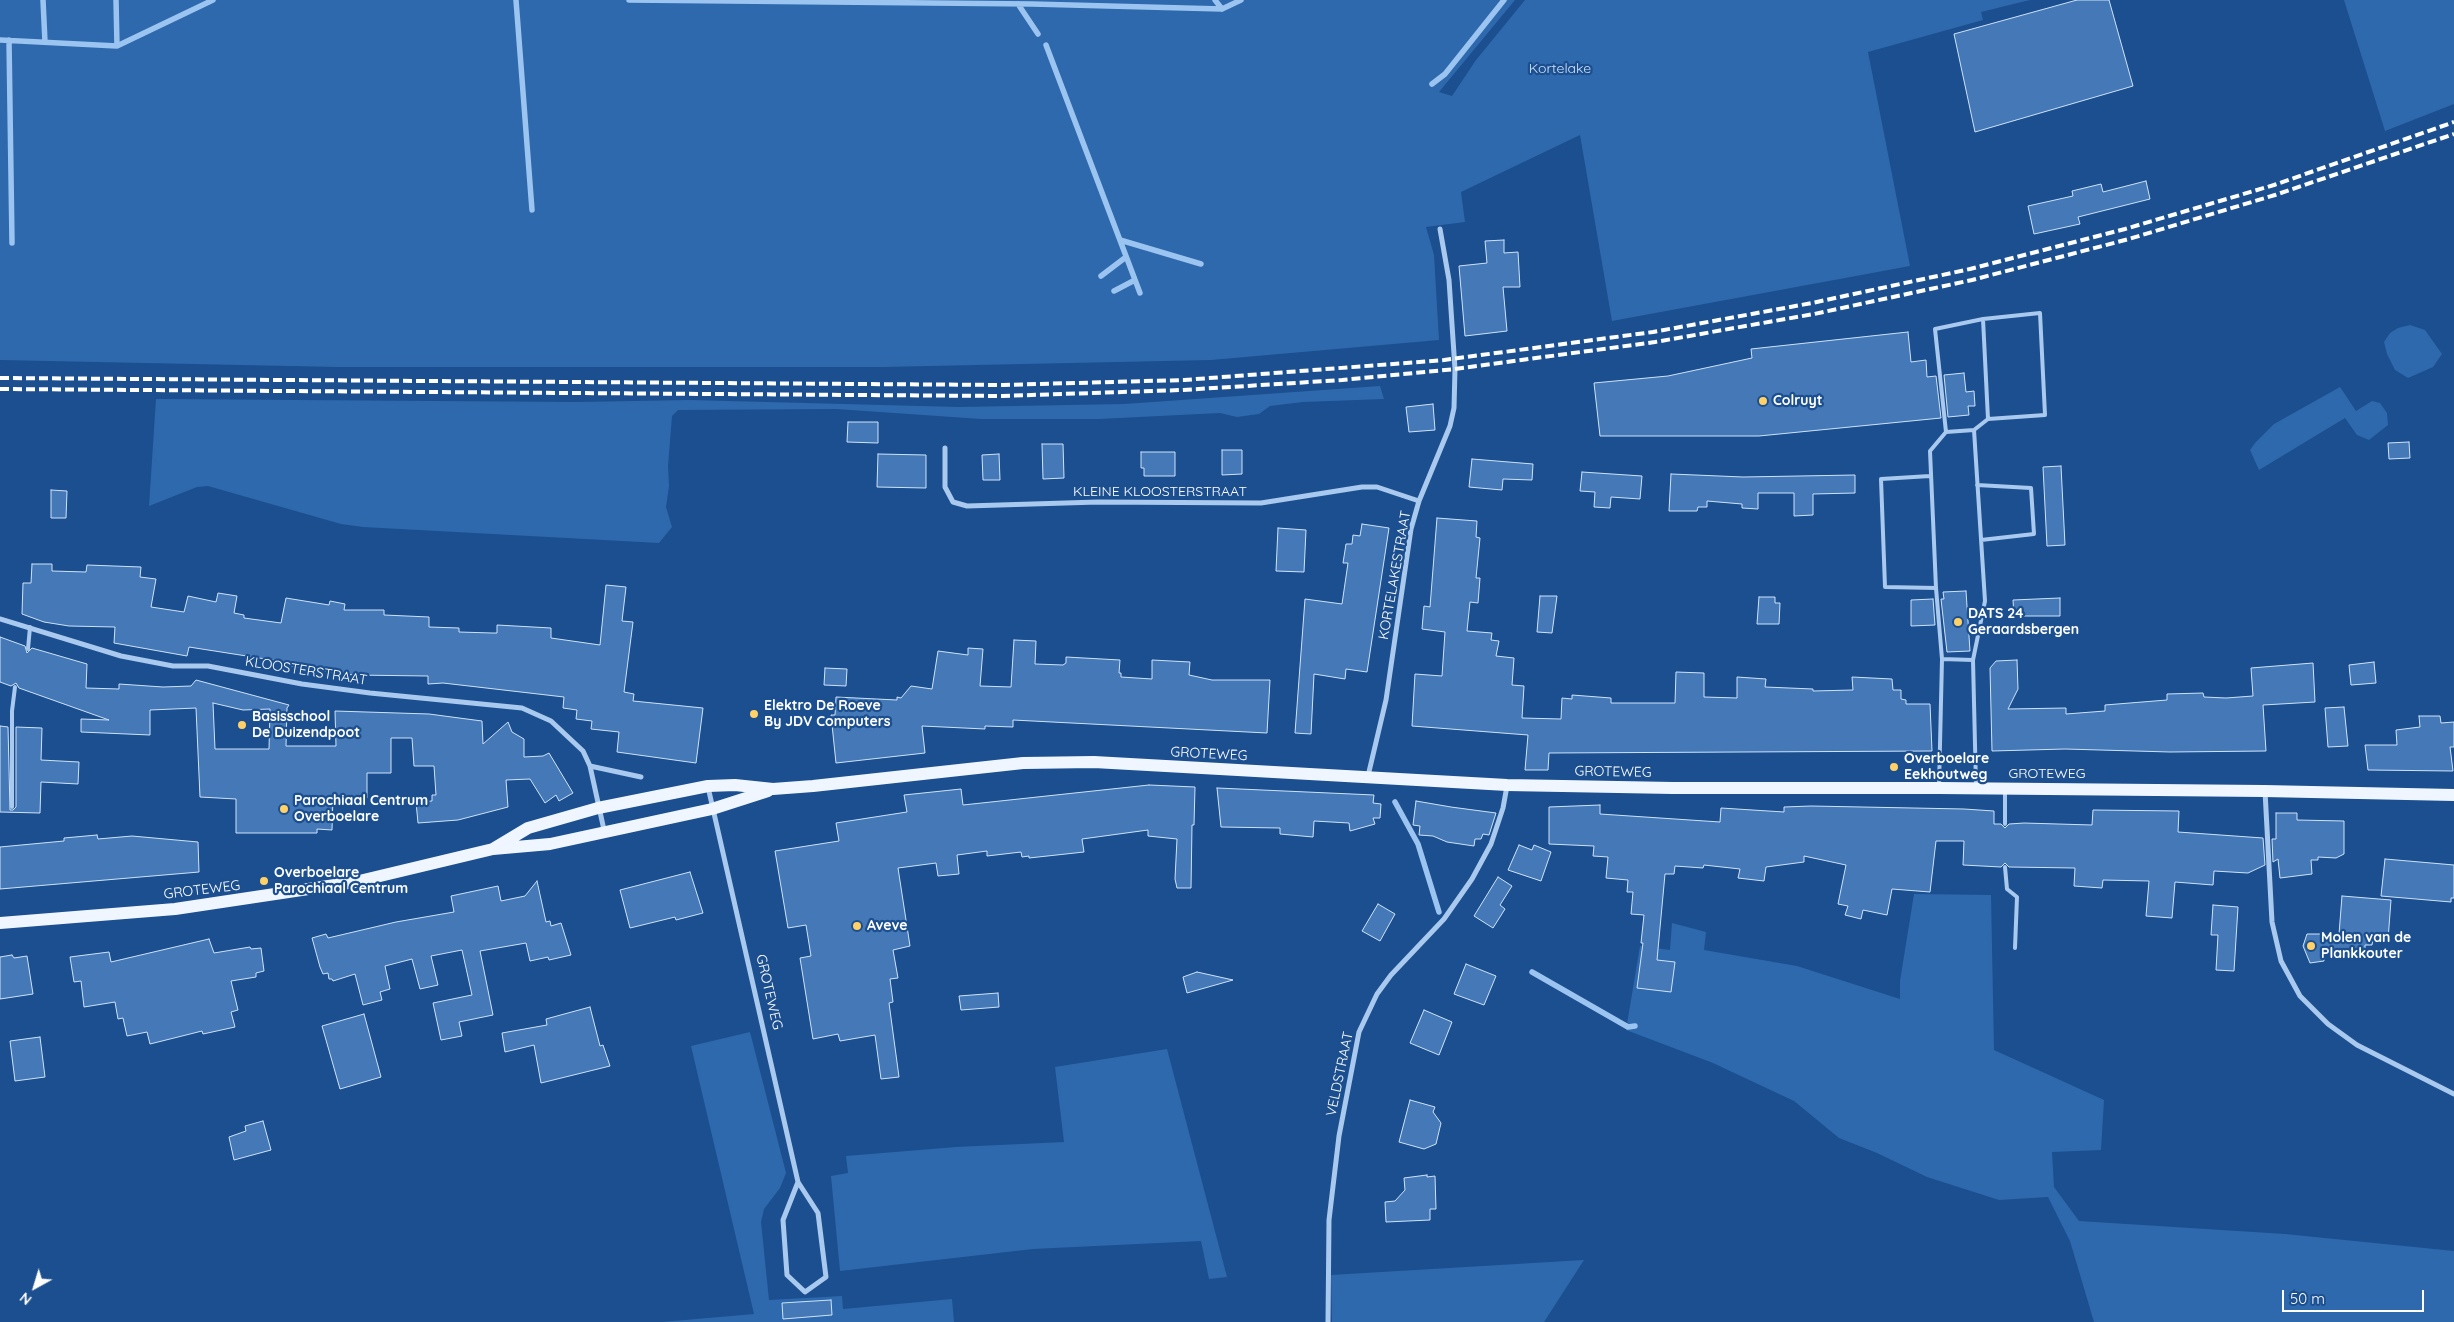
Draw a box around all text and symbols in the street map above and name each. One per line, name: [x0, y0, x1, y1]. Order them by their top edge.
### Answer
park label: Kortelake: [1529, 61, 1591, 77]
place label: Colruyt: [1773, 393, 1823, 409]
marker: Colruyt: [1757, 395, 1769, 407]
street label: KLEINE KLOOSTERSTRAAT: [1073, 484, 1247, 500]
street label: KORTELAKESTRAAT: [1375, 509, 1415, 641]
place label: DATS 24 Geraardsbergen: [1968, 606, 2079, 638]
marker: DATS 24 Geraardsbergen: [1952, 616, 1964, 628]
street label: KLOOSTERSTRAAT: [244, 653, 368, 689]
place label: Elektro De Roeve By JDV Computers: [764, 698, 890, 730]
marker: Elektro De Roeve By JDV Computers: [748, 708, 760, 720]
place label: Basisschool De Duizendpoot: [252, 709, 360, 742]
marker: Basisschool De Duizendpoot: [236, 719, 248, 731]
street label: GROTEWEG: [1170, 744, 1248, 764]
place label: Overboelare Eekhoutweg: [1904, 751, 1989, 784]
marker: Overboelare Eekhoutweg: [1888, 761, 1900, 773]
street label: GROTEWEG: [1574, 763, 1652, 781]
street label: GROTEWEG: [2008, 766, 2086, 782]
place label: Parochiaal Centrum Overboelare: [294, 793, 428, 826]
marker: Parochiaal Centrum Overboelare: [278, 803, 290, 815]
place label: Overboelare Parochiaal Centrum: [274, 865, 408, 898]
marker: Overboelare Parochiaal Centrum: [258, 875, 270, 887]
street label: GROTEWEG: [163, 877, 241, 903]
place label: Aveve: [867, 918, 908, 934]
marker: Aveve: [851, 920, 863, 932]
place label: Molen van de Plankkouter: [2321, 930, 2411, 962]
marker: Molen van de Plankkouter: [2305, 940, 2317, 952]
street label: GROTEWEG: [752, 953, 786, 1031]
street label: VELDSTRAAT: [1323, 1030, 1357, 1118]
north arrow: [10, 1262, 60, 1312]
scale bar: [2284, 1280, 2426, 1312]
text: N: [16, 1288, 35, 1309]
text: 50 m: [2290, 1289, 2325, 1308]

